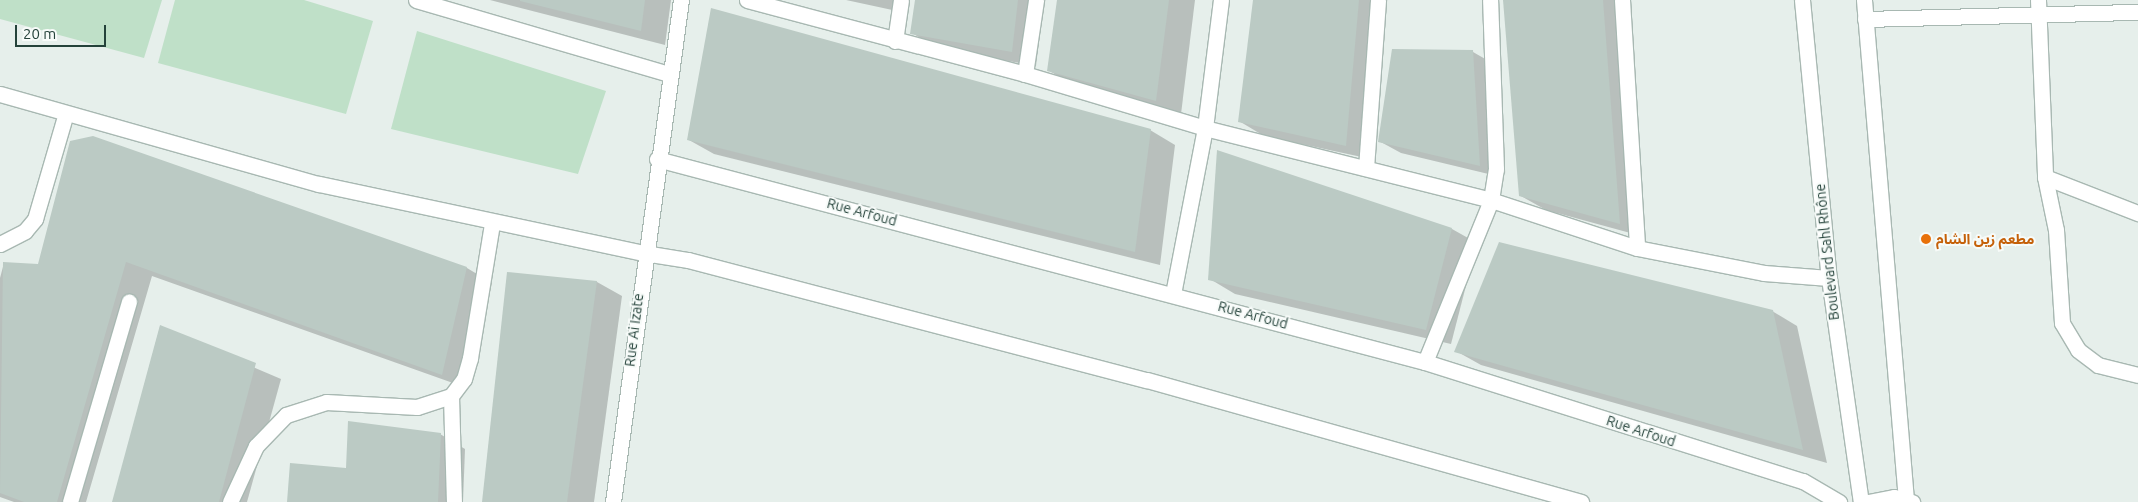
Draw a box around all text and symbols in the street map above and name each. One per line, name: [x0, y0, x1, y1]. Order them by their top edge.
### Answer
scale bar: [18, 15, 109, 47]
text: 20 m: [23, 25, 56, 42]
street label: Boulevard Sahl Rhône: [1811, 183, 1843, 321]
street label: Rue Arfoud: [825, 195, 899, 229]
place label: مطعم زين الشام: [1936, 231, 2034, 247]
marker: مطعم زين الشام: [1920, 233, 1932, 245]
street label: Rue Ai Izate: [621, 292, 647, 368]
street label: Rue Arfoud: [1216, 298, 1290, 332]
street label: Rue Arfoud: [1604, 412, 1678, 450]

